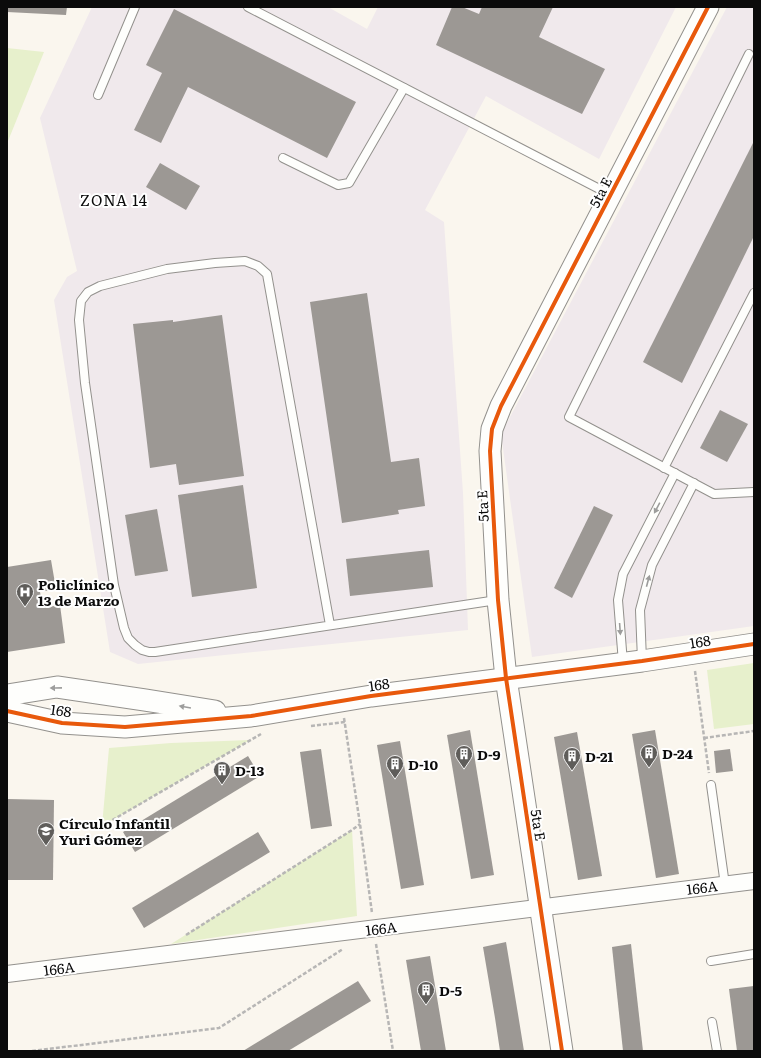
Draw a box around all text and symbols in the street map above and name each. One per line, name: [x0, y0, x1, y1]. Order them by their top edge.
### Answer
street label: 5ta E: [584, 173, 616, 211]
district label: ZONA 14: [80, 188, 148, 211]
street label: 5ta E: [471, 489, 493, 522]
one-way arrow: [654, 502, 660, 514]
place label: Policlínico 13 de Marzo: [38, 574, 120, 610]
one-way arrow: [645, 575, 651, 587]
hospital icon: Policlínico 13 de Marzo: [15, 582, 35, 607]
one-way arrow: [617, 623, 624, 635]
street label: 168: [688, 629, 712, 653]
street label: 168: [367, 673, 391, 695]
one-way arrow: [50, 685, 63, 691]
street label: 168: [49, 699, 73, 721]
one-way arrow: [179, 703, 191, 709]
building icon: D-24: [639, 743, 659, 768]
place label: D-24: [662, 743, 694, 763]
building icon: D-9: [454, 744, 474, 769]
place label: D-9: [477, 744, 501, 764]
building icon: D-21: [562, 746, 582, 771]
place label: D-21: [585, 746, 614, 766]
building icon: D-10: [385, 754, 405, 779]
place label: D-10: [408, 754, 438, 774]
building icon: D-13: [212, 760, 232, 785]
place label: D-13: [235, 760, 264, 780]
street label: 5ta E: [527, 808, 551, 842]
place label: Círculo Infantil Yuri Gómez: [59, 813, 170, 849]
school or university icon: Círculo Infantil Yuri Gómez: [36, 821, 56, 846]
street label: 166A: [685, 875, 719, 899]
street label: 166A: [364, 916, 398, 940]
street label: 166A: [42, 956, 76, 980]
building icon: D-5: [416, 980, 436, 1005]
place label: D-5: [439, 980, 463, 1000]

